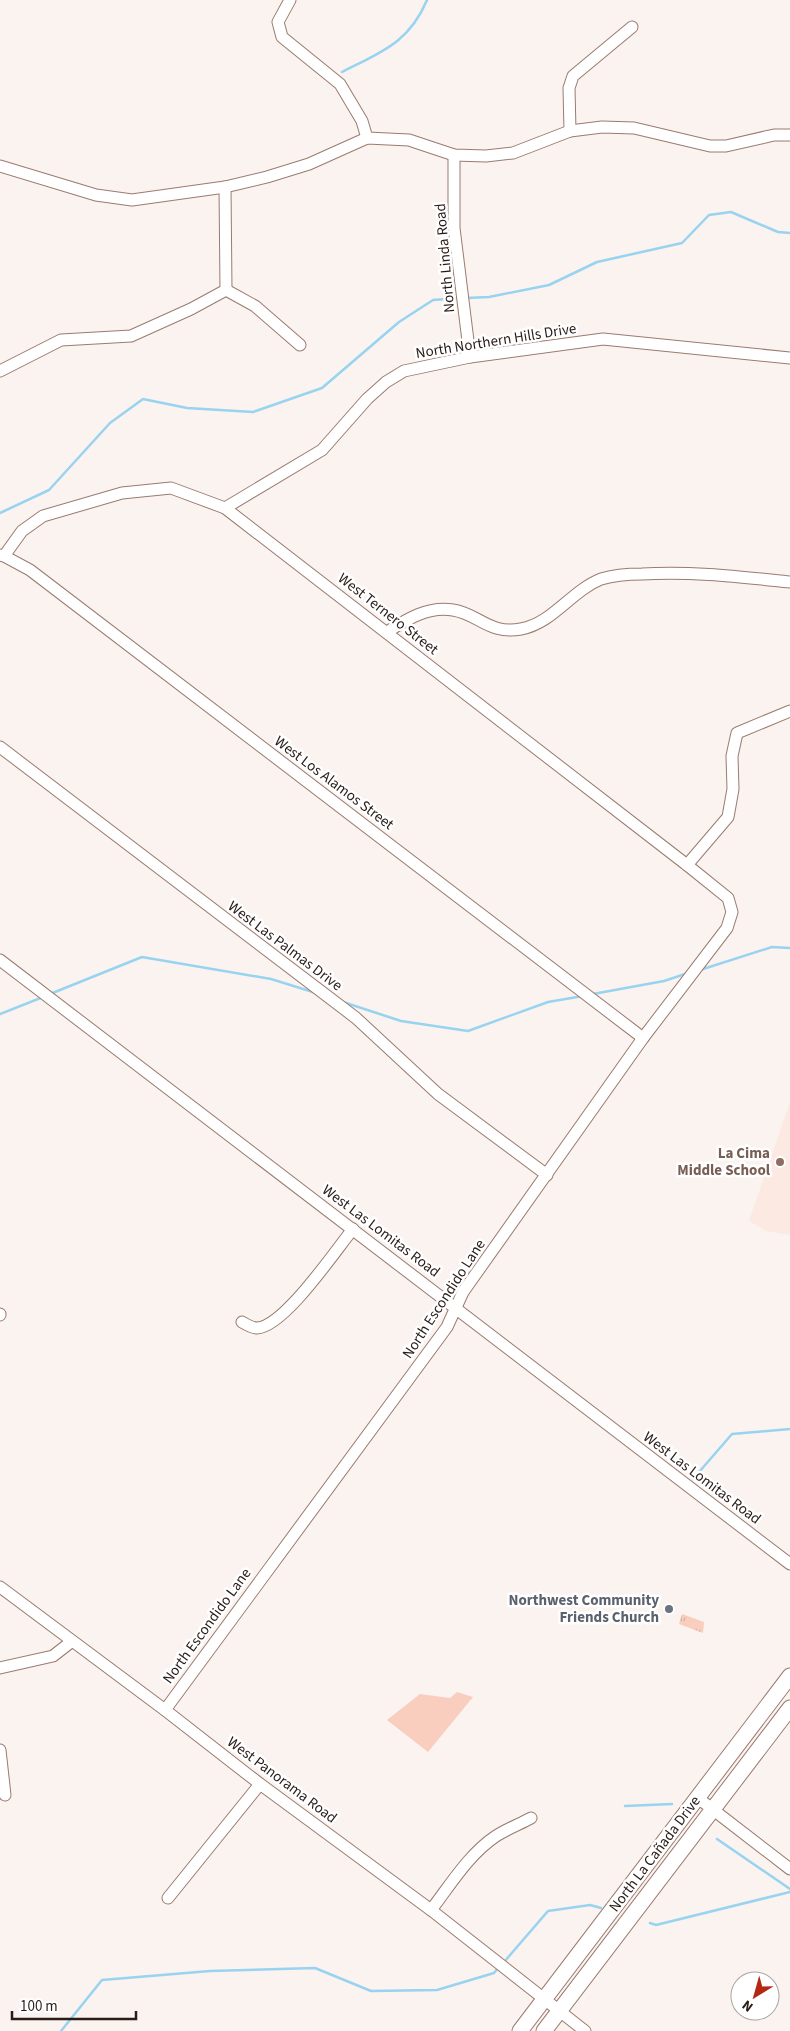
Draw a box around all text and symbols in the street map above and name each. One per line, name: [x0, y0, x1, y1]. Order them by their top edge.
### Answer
street label: North Linda Road: [430, 203, 460, 313]
street label: North Northern Hills Drive: [414, 318, 578, 364]
street label: West Ternero Street: [333, 568, 443, 660]
street label: West Los Alamos Street: [270, 731, 398, 835]
street label: West Las Palmas Drive: [223, 896, 347, 996]
place label: La Cima Middle School: [677, 1143, 771, 1181]
marker: La Cima Middle School: [774, 1156, 786, 1168]
street label: West Las Lomitas Road: [318, 1180, 444, 1282]
street label: North Escondido Lane: [398, 1235, 490, 1363]
street label: West Las Lomitas Road: [639, 1427, 765, 1529]
street label: North Escondido Lane: [158, 1564, 256, 1688]
place label: Northwest Community Friends Church: [508, 1590, 659, 1628]
marker: Northwest Community Friends Church: [663, 1603, 675, 1615]
street label: West Panorama Road: [223, 1732, 341, 1828]
street label: North La Cañada Drive: [604, 1792, 706, 1916]
north arrow: [730, 1971, 780, 2021]
scale bar: [12, 1988, 136, 2020]
text: N: [738, 1995, 758, 2016]
text: 100 m: [20, 1996, 58, 2017]

